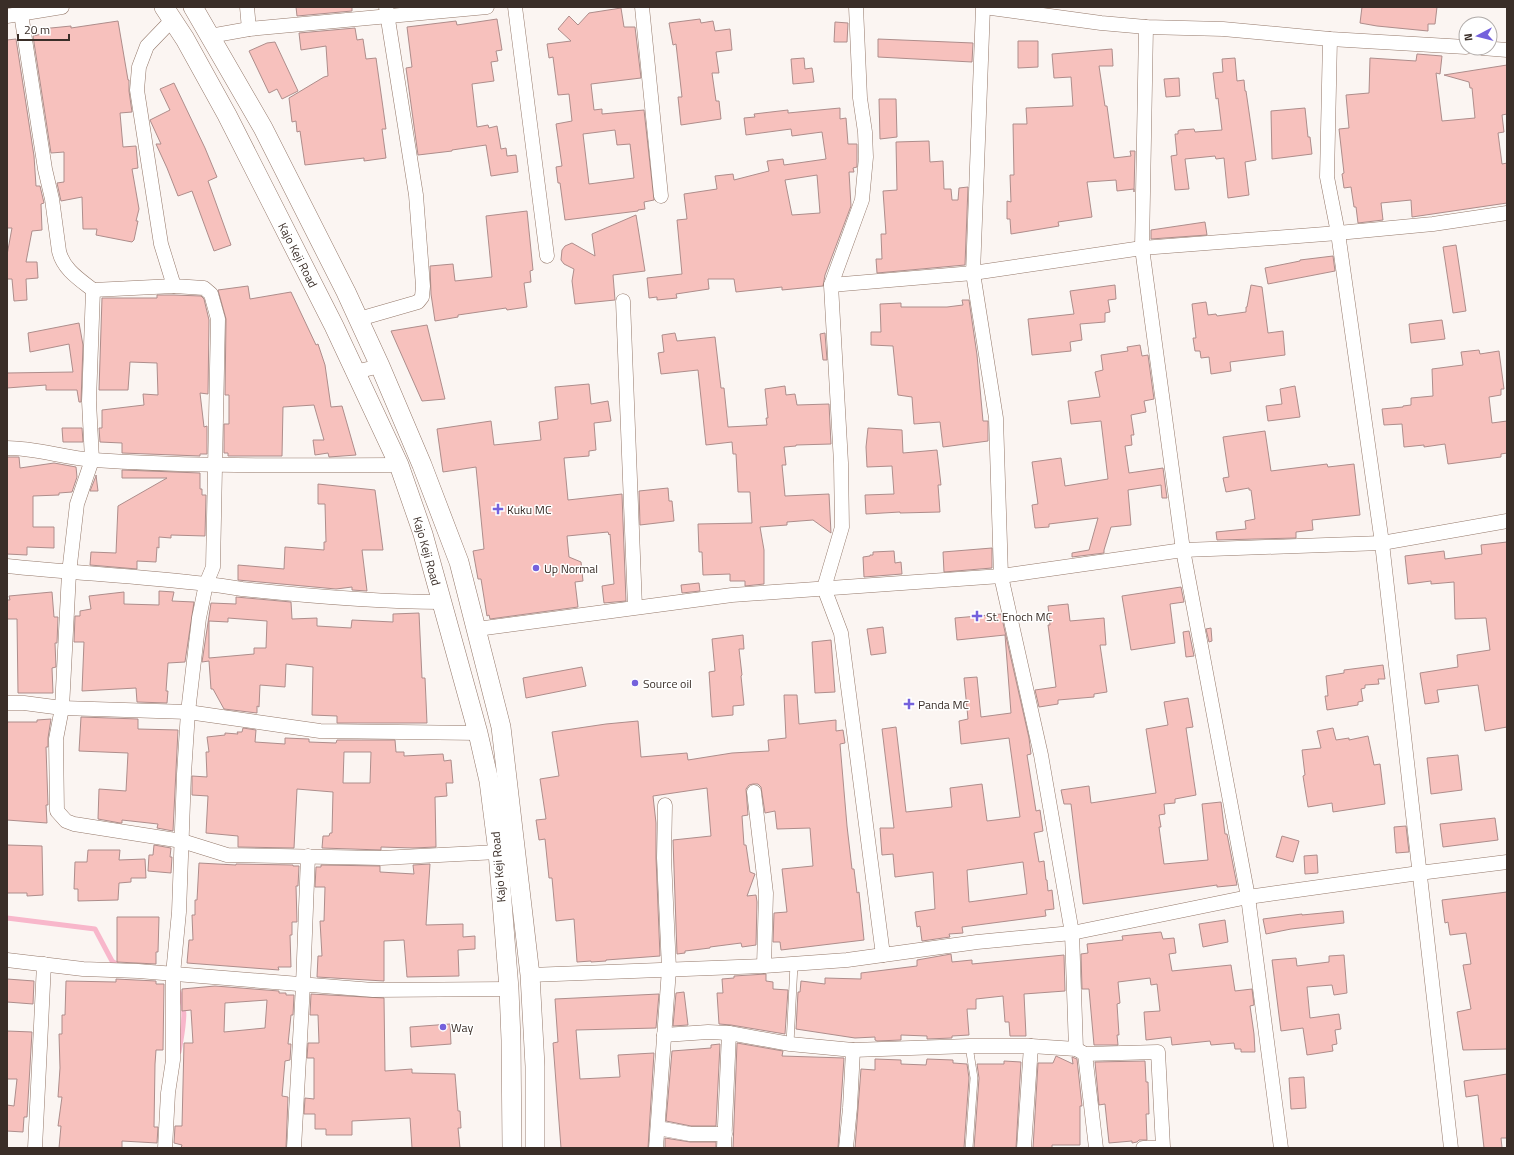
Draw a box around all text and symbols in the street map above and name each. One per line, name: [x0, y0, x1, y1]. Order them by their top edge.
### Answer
scale bar: [18, 16, 69, 42]
north arrow: [1458, 16, 1498, 56]
text: 20 m: [24, 20, 50, 39]
text: N: [1460, 32, 1476, 42]
street label: Kajo Keji Road: [273, 219, 323, 291]
place label: Kuku MC: [507, 500, 552, 519]
marker: Kuku MC: [492, 503, 504, 515]
street label: Kajo Keji Road: [408, 514, 446, 588]
place label: Up Normal: [544, 559, 598, 578]
marker: Up Normal: [531, 563, 541, 573]
place label: St. Enoch MC: [986, 607, 1053, 626]
marker: St. Enoch MC: [971, 610, 983, 622]
place label: Source oil: [643, 674, 692, 693]
marker: Source oil: [630, 678, 640, 688]
place label: Panda MC: [918, 695, 970, 714]
marker: Panda MC: [903, 698, 915, 710]
street label: Kajo Keji Road: [485, 831, 511, 903]
place label: Way: [451, 1018, 473, 1037]
marker: Way: [438, 1022, 448, 1032]

